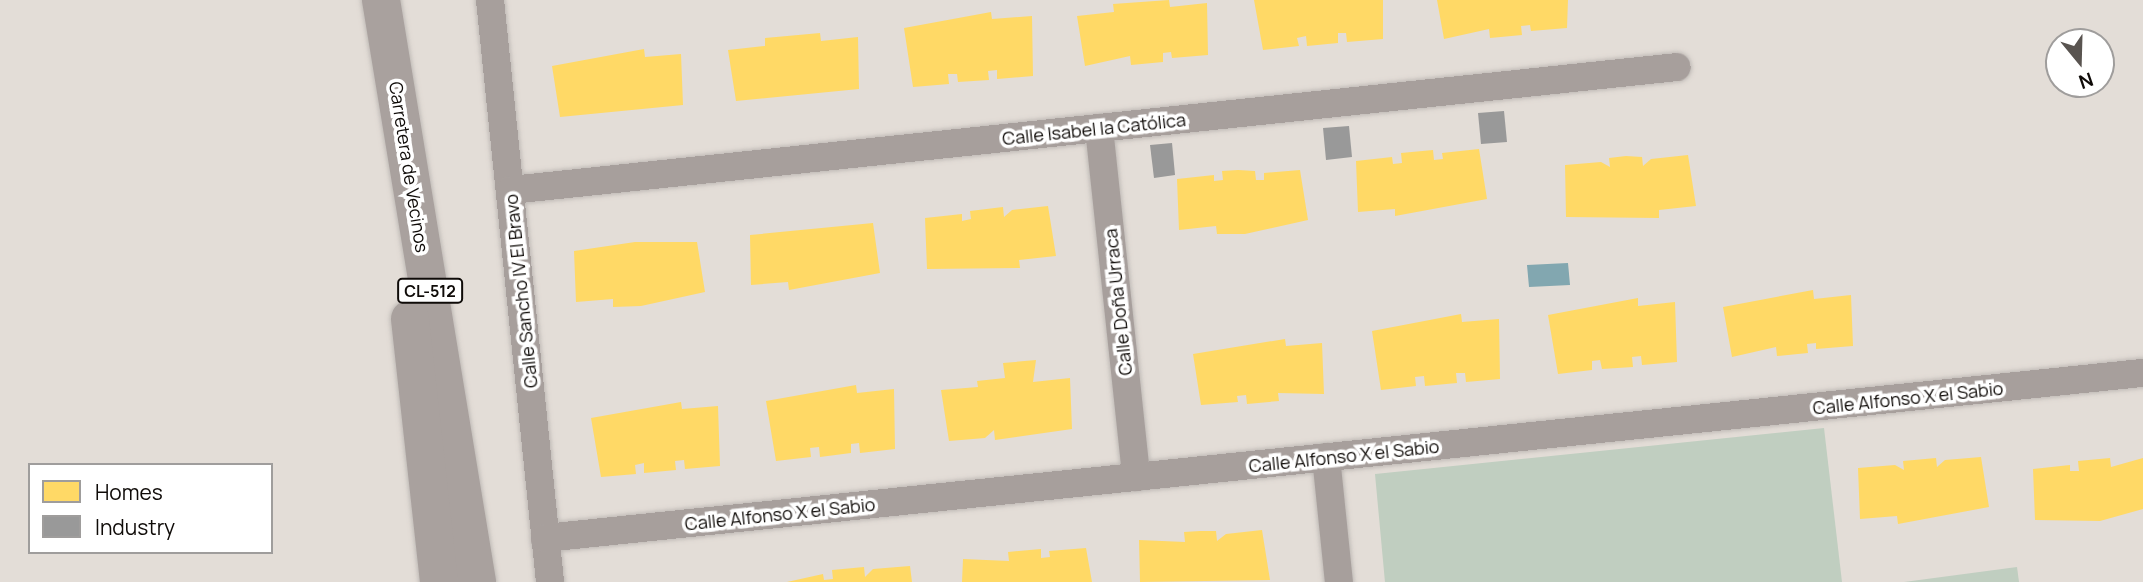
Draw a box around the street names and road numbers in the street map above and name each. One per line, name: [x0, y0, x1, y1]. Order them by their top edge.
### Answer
street label: Carretera de Vecinos: [385, 80, 433, 254]
street label: Calle Isabel la Católica: [1001, 109, 1187, 149]
street label: Calle Sancho IV El Bravo: [500, 193, 542, 389]
street label: Calle Doña Urraca: [1100, 227, 1136, 377]
road number: CL-512: [397, 278, 463, 304]
street label: Calle Alfonso X el Sabio: [1812, 377, 2004, 419]
street label: Calle Alfonso X el Sabio: [1248, 435, 1440, 477]
street label: Calle Alfonso X el Sabio: [684, 493, 876, 535]

